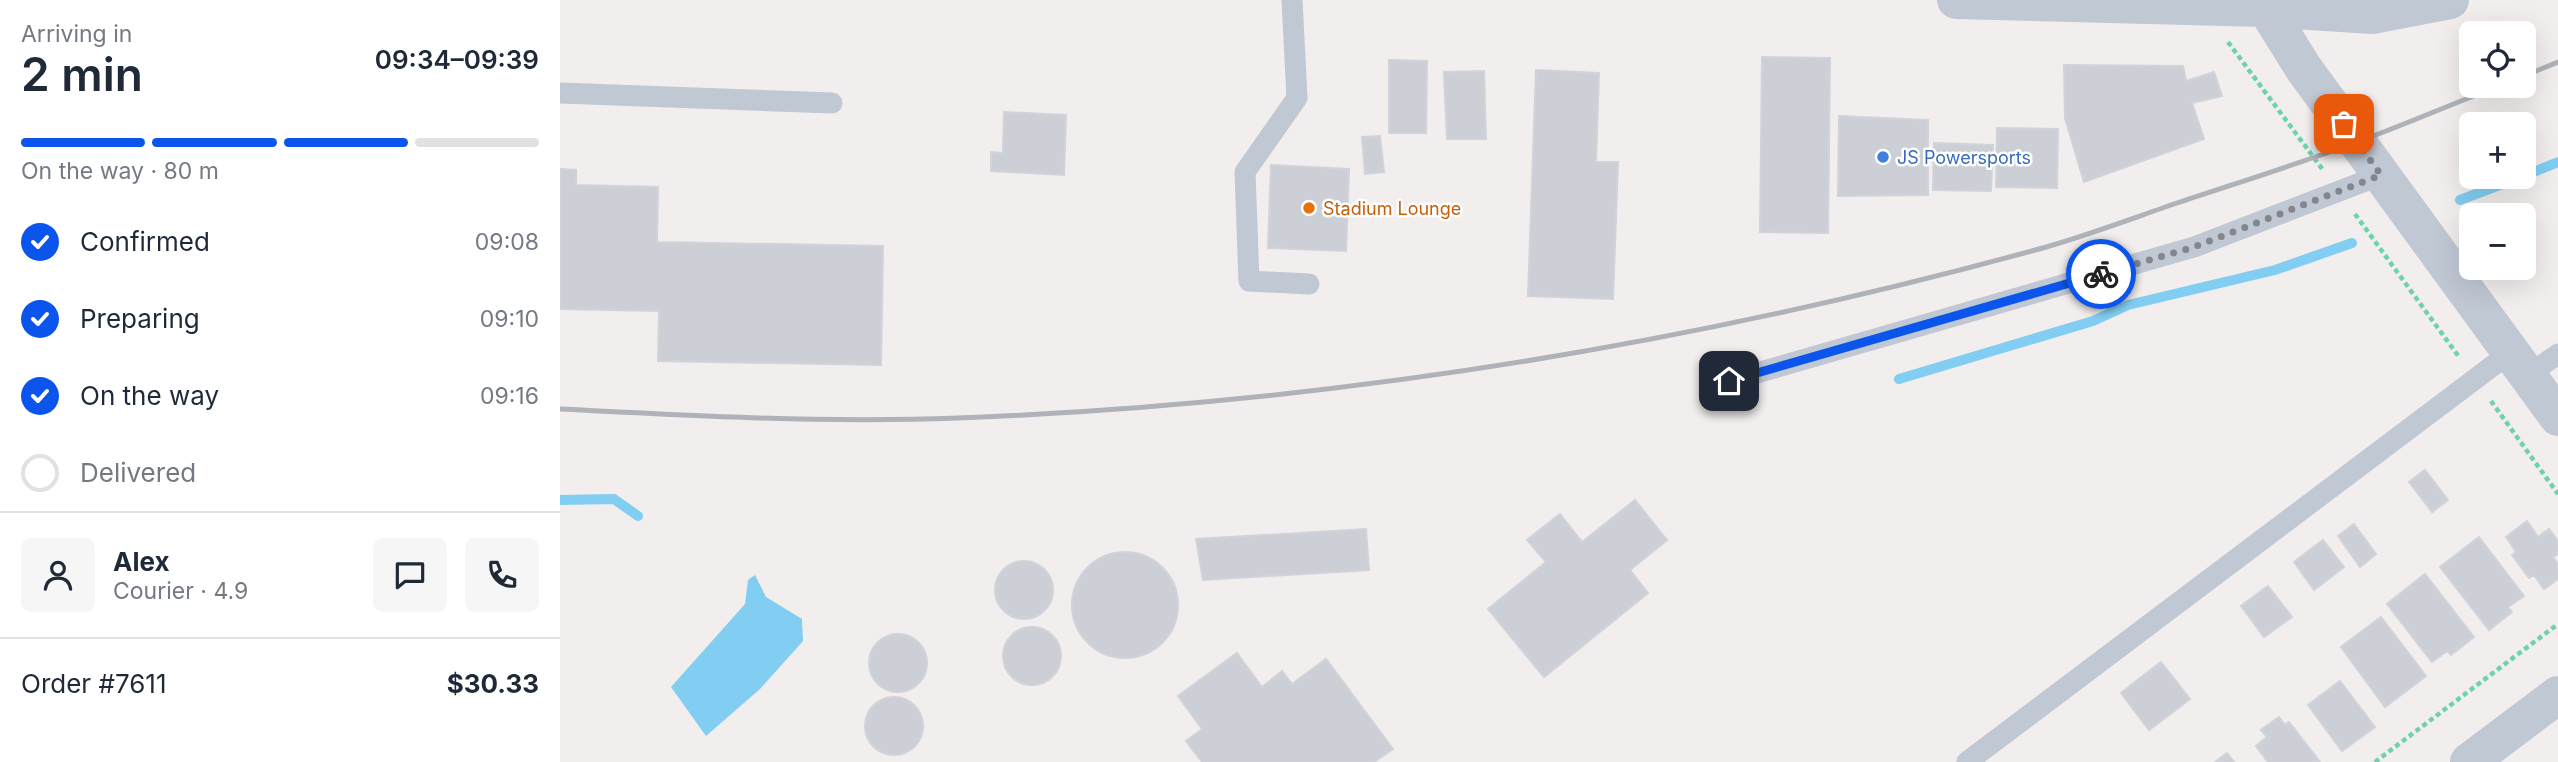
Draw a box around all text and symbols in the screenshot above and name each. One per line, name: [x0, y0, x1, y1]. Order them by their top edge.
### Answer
text: Arriving in: [21, 20, 132, 48]
map controls: [2459, 21, 2536, 280]
button: locate: [2459, 21, 2536, 98]
text: 09:34–09:39: [375, 44, 539, 75]
text: 2 min: [21, 46, 143, 102]
pin: [2314, 94, 2374, 154]
icon: bag: [2325, 105, 2363, 143]
button: +: [2459, 112, 2536, 189]
place label: JS Powersports: [1897, 147, 2031, 168]
marker: JS Powersports: [1875, 149, 1891, 165]
text: On the way · 80 m: [21, 157, 219, 185]
place label: Stadium Lounge: [1323, 198, 1461, 219]
marker: Stadium Lounge: [1301, 200, 1317, 216]
button: −: [2459, 203, 2536, 280]
icon: check: [21, 223, 59, 261]
text: Confirmed: [80, 226, 210, 257]
text: 09:08: [475, 228, 539, 256]
courier: [2066, 239, 2136, 309]
icon: bike: [2082, 255, 2120, 293]
icon: check: [21, 300, 59, 338]
text: Preparing: [80, 303, 200, 334]
text: 09:10: [480, 305, 539, 333]
pin: [1699, 351, 1759, 411]
icon: home: [1710, 362, 1748, 400]
icon: check: [21, 377, 59, 415]
text: On the way: [80, 380, 219, 411]
text: 09:16: [480, 382, 539, 410]
text: Delivered: [80, 457, 196, 488]
button: person: [21, 538, 95, 612]
button: chat: [373, 538, 447, 612]
button: phone: [465, 538, 539, 612]
text: Alex: [113, 546, 170, 577]
text: Courier · 4.9: [113, 577, 248, 605]
text: Order #7611: [21, 668, 166, 699]
text: $30.33: [447, 668, 539, 699]

